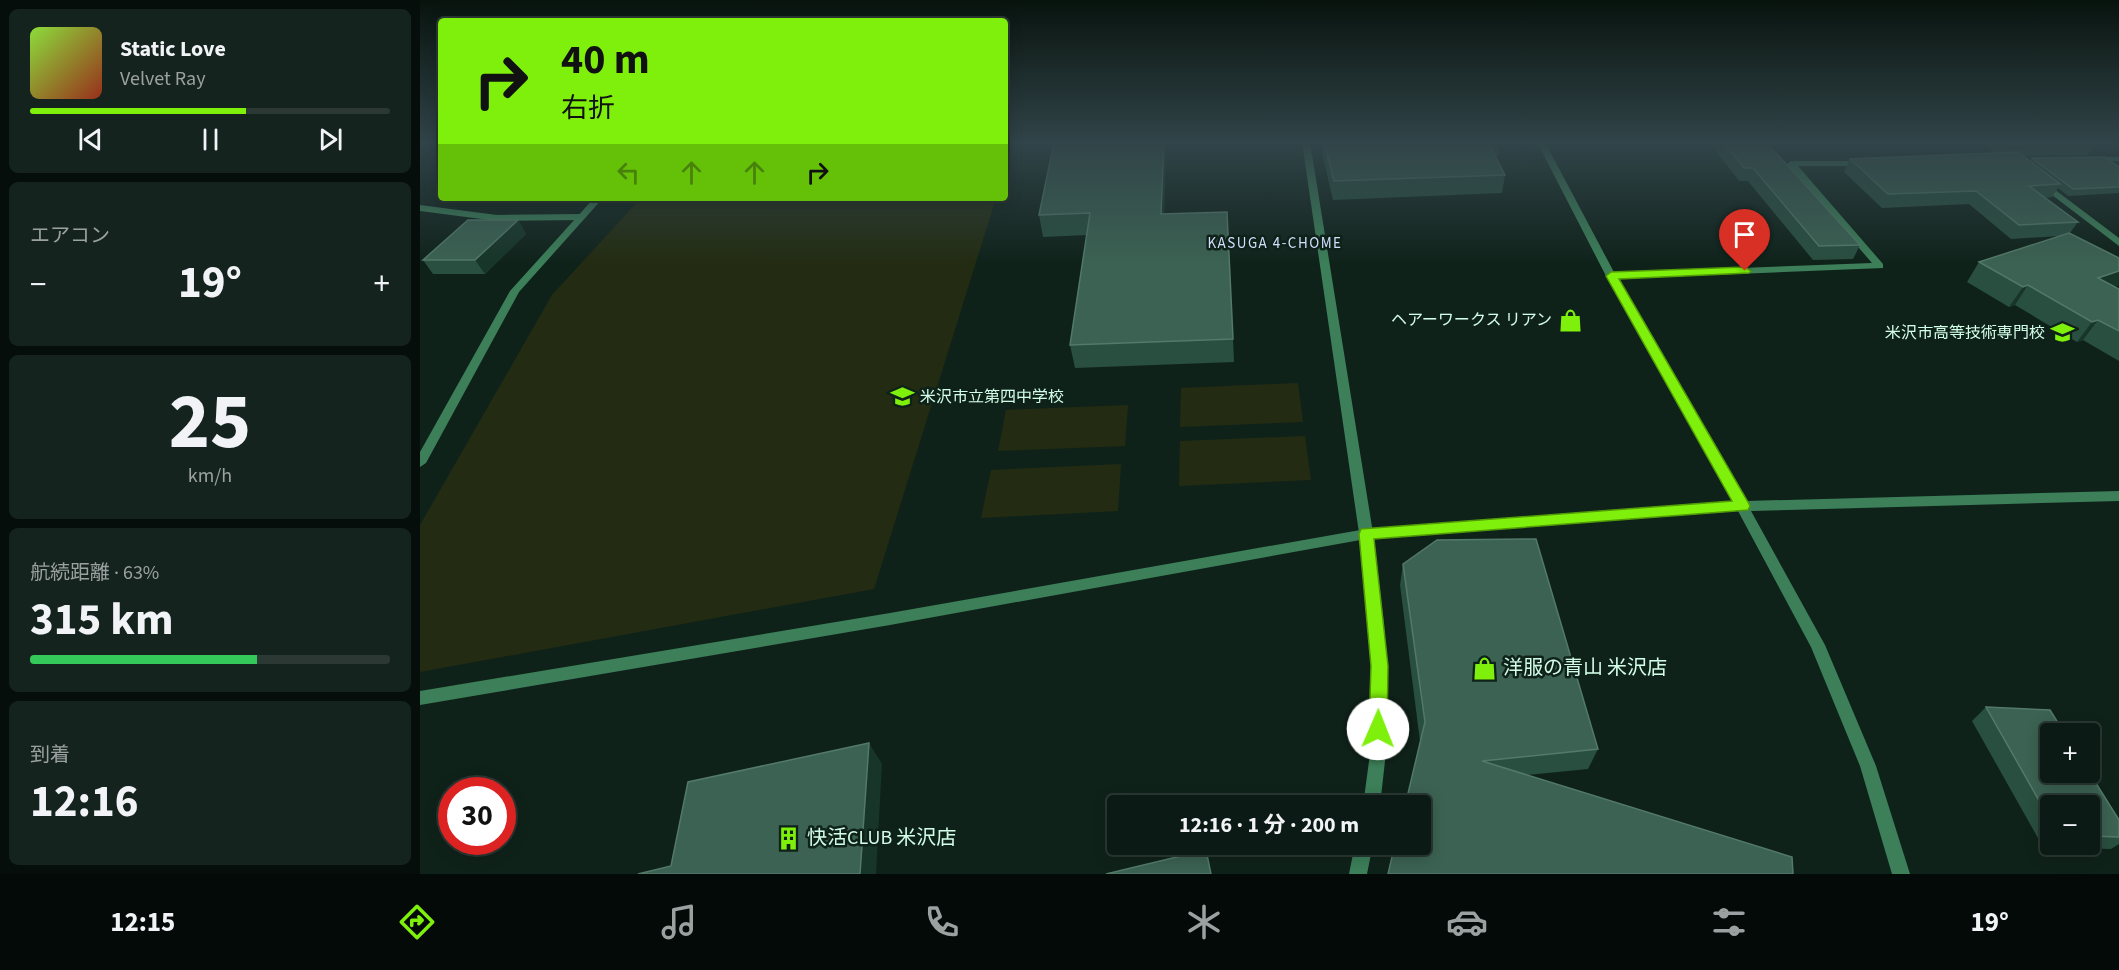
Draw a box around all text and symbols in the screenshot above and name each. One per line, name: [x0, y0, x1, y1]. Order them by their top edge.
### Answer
text: 40 m: [561, 30, 650, 90]
text: Static Love: [120, 33, 226, 65]
icon: right: [462, 42, 540, 120]
text: Velvet Ray: [120, 65, 206, 93]
text: 右折: [561, 89, 615, 128]
icon: previous: [74, 123, 107, 156]
icon: pause: [194, 123, 227, 156]
icon: next: [314, 123, 347, 156]
icon: left: [612, 156, 645, 189]
icon: ahead: [675, 156, 708, 189]
icon: ahead: [738, 156, 771, 189]
icon: right: [801, 156, 834, 189]
pin: [1719, 209, 1770, 271]
icon: arrive: [1728, 218, 1761, 251]
text: エアコン: [30, 222, 110, 250]
district label: KASUGA 4-CHOME: [1208, 233, 1342, 254]
text: 19°: [178, 251, 242, 315]
text: −: [30, 261, 46, 308]
text: +: [374, 261, 390, 308]
shop icon: ヘアーワークス リアン: [1557, 307, 1583, 333]
place label: ヘアーワークス リアン: [1391, 309, 1552, 331]
school or university icon: 米沢市高等技術専門校: [2050, 320, 2076, 346]
place label: 米沢市高等技術専門校: [1885, 322, 2045, 344]
text: 25: [169, 367, 251, 478]
school or university icon: 米沢市立第四中学校: [889, 384, 915, 410]
place label: 米沢市立第四中学校: [920, 386, 1064, 408]
text: km/h: [188, 462, 232, 490]
text: 航続距離 · 63%: [30, 559, 159, 587]
text: 315 km: [30, 588, 174, 652]
place label: 洋服の青山 米沢店: [1503, 654, 1667, 682]
shop icon: 洋服の青山 米沢店: [1472, 655, 1498, 681]
position arrow: [1346, 697, 1410, 761]
map controls: [2040, 723, 2100, 855]
button: +: [2040, 723, 2100, 783]
text: 到着: [30, 741, 70, 769]
text: 12:16: [30, 770, 139, 834]
speed limit sign: 30: [438, 777, 516, 855]
button: −: [2040, 795, 2100, 855]
text: 12:16 · 1 分 · 200 m: [1179, 809, 1359, 841]
place label: 快活CLUB 米沢店: [807, 824, 956, 852]
building icon: 快活CLUB 米沢店: [776, 825, 802, 851]
icon: directions: [396, 901, 438, 943]
icon: music: [658, 901, 700, 943]
icon: phone: [921, 901, 963, 943]
icon: climate: [1183, 901, 1225, 943]
icon: car: [1446, 901, 1488, 943]
icon: filters: [1708, 901, 1750, 943]
text: 12:15: [110, 903, 175, 942]
text: 19°: [1970, 903, 2009, 942]

